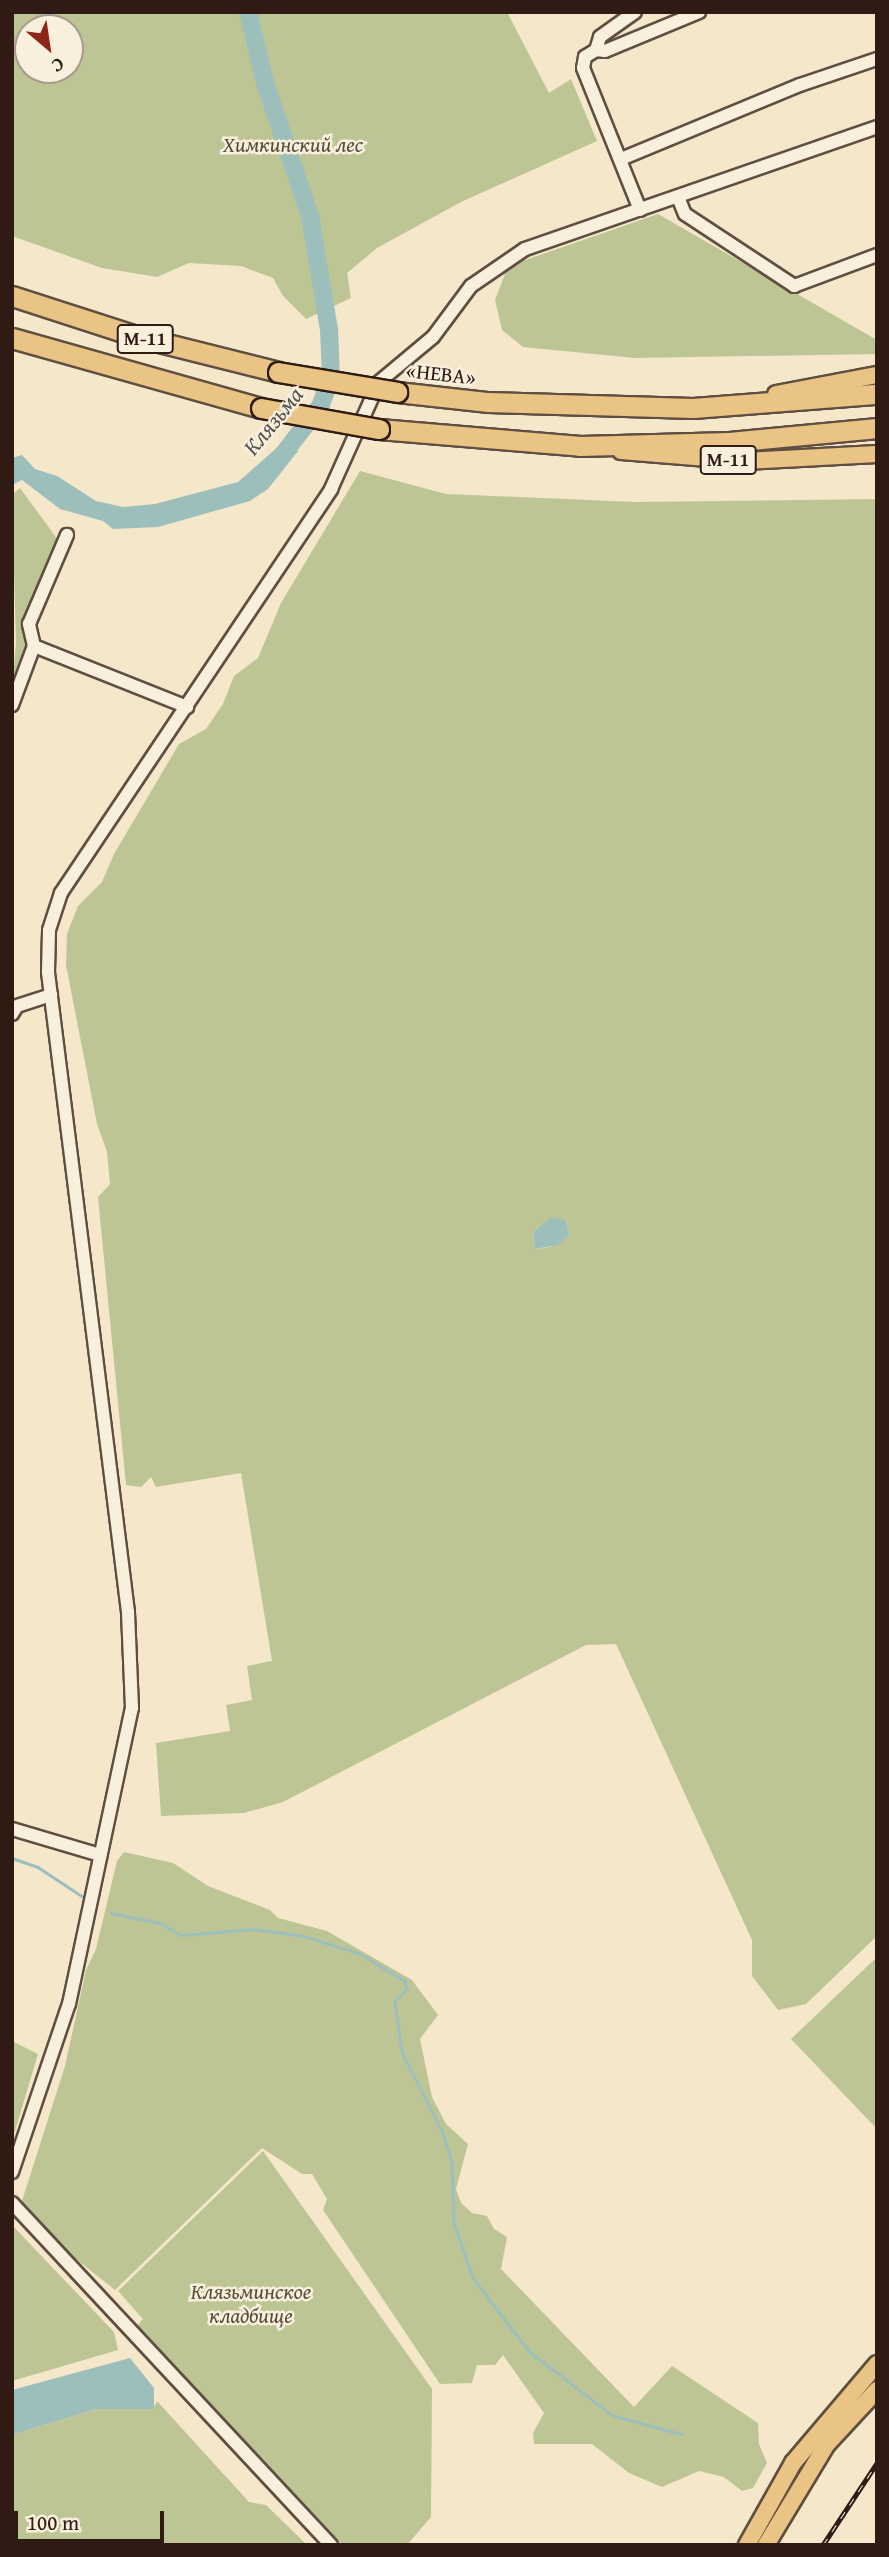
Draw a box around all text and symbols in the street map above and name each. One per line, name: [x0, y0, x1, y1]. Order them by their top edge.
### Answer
north arrow: [14, 14, 84, 84]
text: С: [47, 51, 70, 80]
park label: Химкинский лес: [223, 132, 363, 158]
road number: М-11: [115, 324, 175, 354]
street label: «НЕВА»: [405, 358, 477, 390]
water label: Клязьма: [237, 381, 309, 461]
road number: М-11: [698, 444, 758, 475]
park label: Клязьминское кладбище: [191, 2279, 311, 2329]
scale bar: [18, 2498, 168, 2542]
text: 100 m: [27, 2507, 79, 2538]

